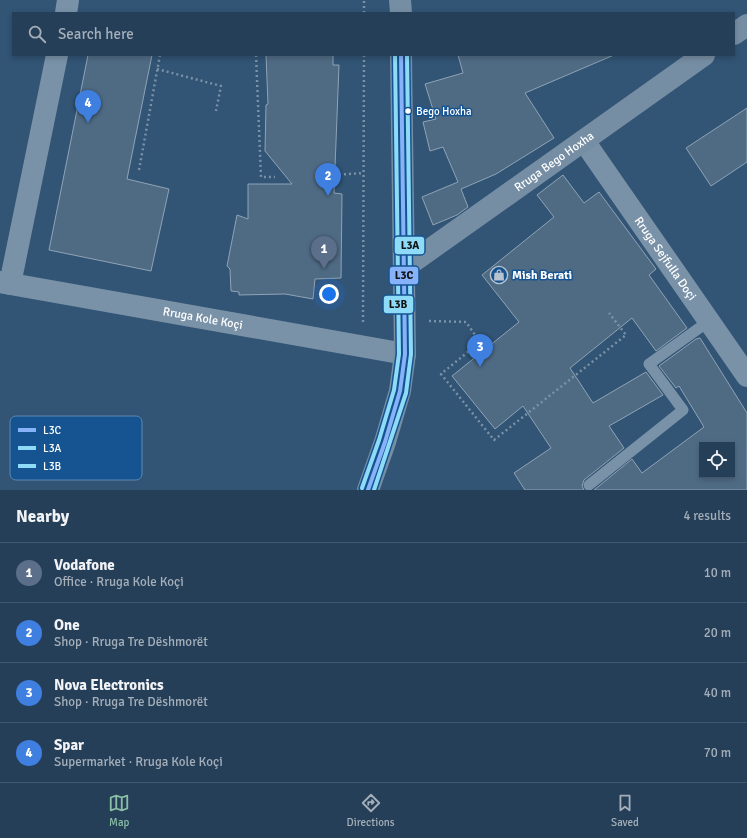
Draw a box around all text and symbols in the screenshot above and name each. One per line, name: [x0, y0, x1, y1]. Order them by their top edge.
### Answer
search box: [12, 12, 735, 56]
icon: search: [26, 23, 48, 45]
text: Search here: [58, 25, 134, 43]
pin: 4: [75, 90, 101, 123]
place label: Bego Hoxha: [416, 105, 472, 118]
marker: Bego Hoxha: [403, 106, 413, 116]
street label: Rruga Bego Hoxha: [512, 129, 597, 195]
pin: 2: [315, 163, 341, 196]
street label: Rruga Sejfulla Doçi: [631, 214, 699, 304]
pin: 1: [311, 236, 337, 269]
line badge: L3A: [394, 236, 425, 255]
text: L3A: [401, 239, 419, 252]
shop icon: Mish Berati: [489, 265, 509, 285]
line badge: L3C: [389, 266, 419, 285]
place label: Mish Berati: [512, 268, 572, 283]
text: L3C: [395, 269, 413, 282]
your location: [319, 284, 339, 304]
line badge: L3B: [383, 295, 414, 314]
text: L3B: [389, 298, 407, 311]
street label: Rruga Kole Koçi: [162, 304, 244, 333]
pin: 3: [467, 334, 493, 367]
legend: [10, 416, 142, 480]
text: L3C: [43, 424, 62, 437]
text: L3A: [43, 442, 62, 455]
map controls: [699, 442, 735, 478]
button: locate: [699, 442, 735, 478]
text: L3B: [43, 460, 62, 473]
text: Nearby: [16, 506, 69, 527]
text: 4 results: [683, 508, 731, 524]
text: Vodafone: [54, 556, 115, 574]
text: 1: [25, 565, 33, 581]
text: 10 m: [704, 565, 731, 581]
text: Office · Rruga Kole Koçi: [54, 574, 184, 590]
text: One: [54, 616, 80, 634]
text: 2: [25, 625, 33, 641]
text: 20 m: [704, 625, 731, 641]
text: Shop · Rruga Tre Dëshmorët: [54, 634, 208, 650]
text: Nova Electronics: [54, 676, 164, 694]
text: 3: [25, 685, 33, 701]
text: 40 m: [704, 685, 731, 701]
text: Shop · Rruga Tre Dëshmorët: [54, 694, 208, 710]
text: Spar: [54, 736, 84, 754]
text: 4: [25, 745, 33, 761]
text: 70 m: [704, 745, 731, 761]
text: Supermarket · Rruga Kole Koçi: [54, 754, 223, 770]
tab: Map: [108, 792, 130, 829]
tab: Directions: [347, 792, 395, 829]
tab: Saved: [611, 792, 639, 829]

